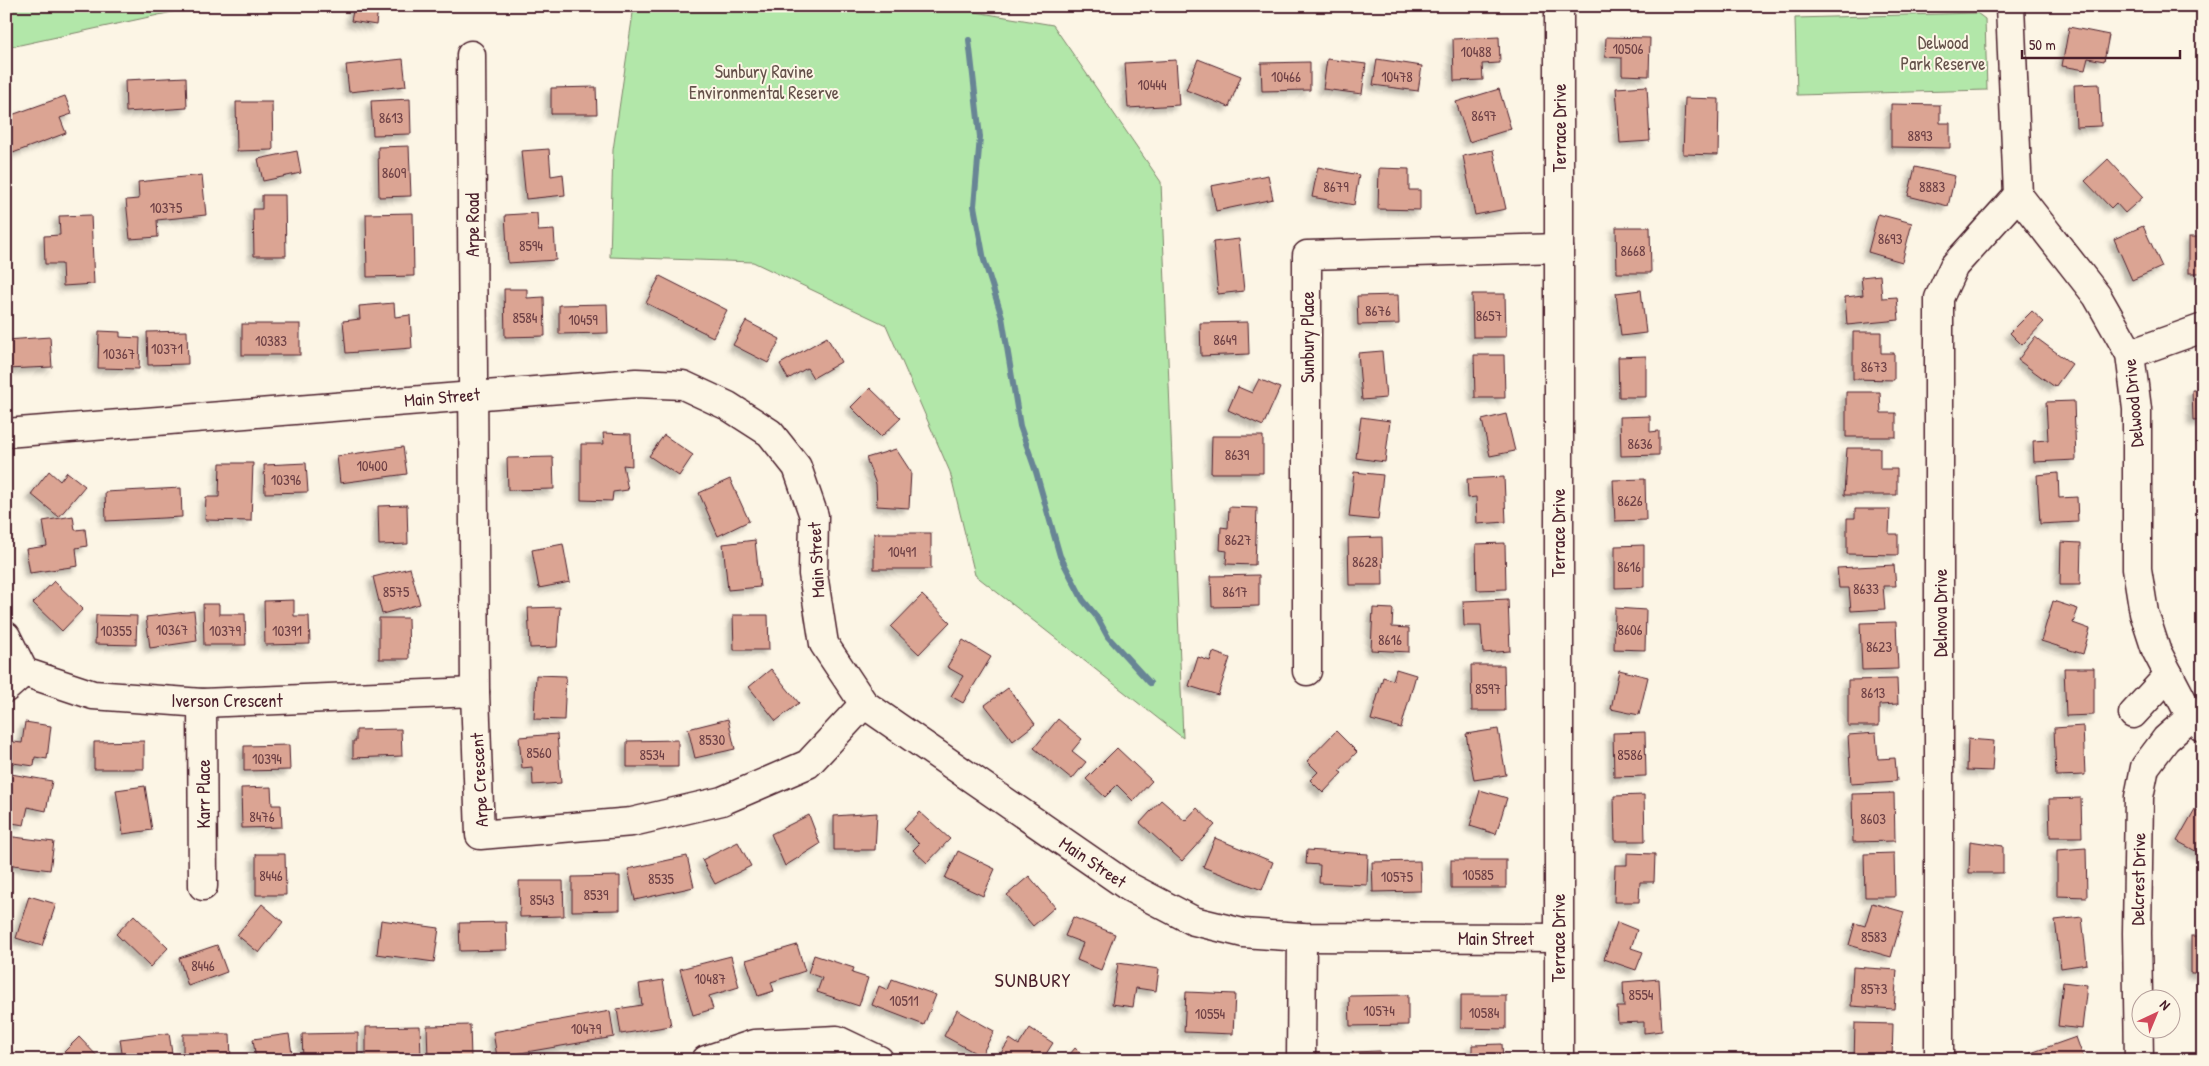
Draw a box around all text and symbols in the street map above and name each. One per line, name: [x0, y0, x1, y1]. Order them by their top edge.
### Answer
scale bar: [2022, 28, 2179, 60]
park label: Delwood Park Reserve: [1901, 30, 1985, 76]
text: 50 m: [2029, 34, 2056, 55]
house number: 10506: [1612, 38, 1644, 59]
house number: 10488: [1461, 41, 1491, 62]
park label: Sunbury Ravine Environmental Reserve: [689, 59, 839, 105]
house number: 10466: [1271, 66, 1301, 87]
house number: 10478: [1381, 66, 1413, 87]
house number: 10444: [1137, 74, 1167, 95]
street label: Terrace Drive: [1547, 84, 1572, 172]
house number: 8697: [1471, 105, 1497, 126]
house number: 8613: [379, 107, 404, 128]
house number: 8893: [1907, 125, 1933, 146]
house number: 8609: [382, 162, 407, 183]
house number: 8679: [1323, 176, 1349, 197]
house number: 8883: [1919, 176, 1945, 197]
street label: Arpe Road: [460, 193, 485, 257]
house number: 10375: [150, 197, 183, 218]
house number: 8693: [1878, 228, 1903, 249]
house number: 8594: [519, 235, 543, 256]
house number: 8668: [1621, 240, 1645, 261]
street label: Sunbury Place: [1295, 291, 1320, 383]
house number: 8676: [1365, 300, 1391, 321]
house number: 8657: [1476, 305, 1502, 326]
house number: 8584: [513, 307, 538, 328]
house number: 10459: [568, 309, 598, 330]
house number: 8649: [1213, 329, 1237, 350]
house number: 10383: [255, 330, 287, 351]
house number: 10371: [151, 338, 183, 359]
house number: 10367: [103, 343, 135, 364]
house number: 8673: [1861, 356, 1888, 377]
street label: Delwood Drive: [2117, 358, 2149, 448]
street label: Main Street: [403, 381, 482, 413]
house number: 8636: [1627, 433, 1653, 454]
house number: 8639: [1225, 444, 1250, 465]
house number: 10400: [356, 455, 388, 476]
house number: 10396: [271, 469, 301, 490]
street label: Terrace Drive: [1546, 489, 1571, 577]
house number: 8626: [1617, 490, 1643, 511]
street label: Main Street: [801, 521, 830, 599]
house number: 8627: [1225, 529, 1251, 550]
house number: 10491: [888, 541, 916, 562]
house number: 8628: [1352, 551, 1378, 572]
house number: 8616: [1617, 556, 1641, 577]
street label: Delnova Drive: [1928, 569, 1953, 657]
house number: 8633: [1853, 578, 1879, 599]
house number: 8575: [383, 581, 410, 602]
house number: 8617: [1222, 581, 1248, 602]
house number: 10367: [156, 619, 188, 640]
house number: 8606: [1617, 619, 1643, 640]
house number: 10355: [100, 620, 132, 641]
house number: 10379: [209, 620, 241, 641]
house number: 10391: [272, 620, 302, 641]
house number: 8616: [1378, 629, 1402, 650]
house number: 8623: [1866, 636, 1892, 657]
house number: 8597: [1475, 678, 1501, 699]
house number: 8613: [1861, 682, 1886, 703]
street label: Iverson Crescent: [171, 688, 283, 713]
house number: 8530: [699, 729, 725, 750]
street label: Arpe Crescent: [464, 732, 494, 828]
house number: 8560: [526, 742, 552, 763]
house number: 8534: [639, 744, 665, 765]
house number: 8586: [1617, 744, 1643, 765]
house number: 10394: [252, 748, 282, 769]
street label: Karr Place: [191, 759, 216, 829]
house number: 8476: [249, 806, 275, 827]
house number: 8603: [1860, 808, 1886, 829]
street label: Main Street: [1055, 830, 1132, 894]
street label: Delcrest Drive: [2125, 832, 2151, 926]
house number: 10585: [1462, 864, 1494, 885]
house number: 8446: [259, 865, 283, 886]
house number: 10575: [1381, 866, 1414, 887]
house number: 8535: [648, 868, 675, 889]
house number: 8539: [583, 884, 609, 905]
house number: 8543: [529, 889, 555, 910]
street label: Terrace Drive: [1546, 894, 1571, 982]
street label: Main Street: [1458, 926, 1535, 951]
house number: 8583: [1861, 926, 1887, 947]
house number: 8446: [191, 955, 215, 976]
district label: SUNBURY: [995, 966, 1071, 993]
house number: 10487: [694, 968, 726, 989]
house number: 8573: [1861, 978, 1888, 999]
house number: 8554: [1629, 984, 1654, 1005]
north arrow: [2132, 988, 2182, 1038]
house number: 10511: [889, 990, 919, 1011]
text: N: [2156, 995, 2175, 1014]
house number: 10574: [1363, 1000, 1395, 1021]
house number: 10584: [1469, 1002, 1500, 1023]
house number: 10554: [1195, 1003, 1226, 1024]
house number: 10479: [571, 1018, 602, 1039]

